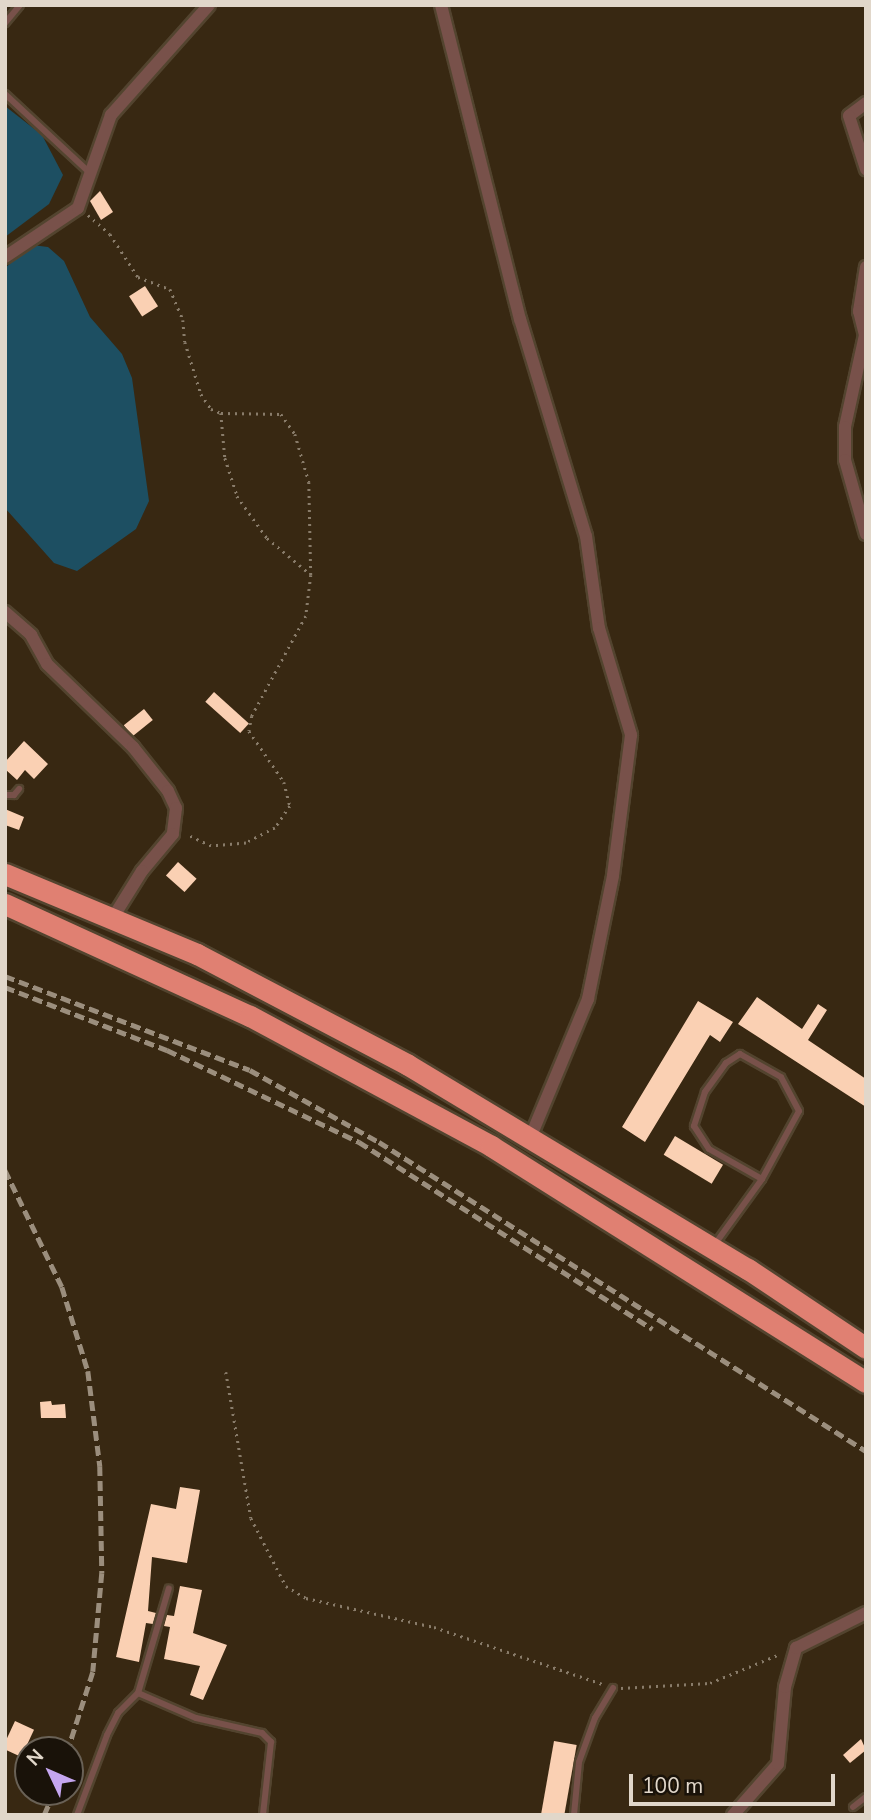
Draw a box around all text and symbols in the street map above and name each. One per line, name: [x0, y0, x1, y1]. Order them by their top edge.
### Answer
north arrow: [14, 1736, 84, 1806]
text: N: [21, 1744, 50, 1772]
scale bar: [633, 1760, 840, 1804]
text: 100 m: [642, 1772, 703, 1800]

